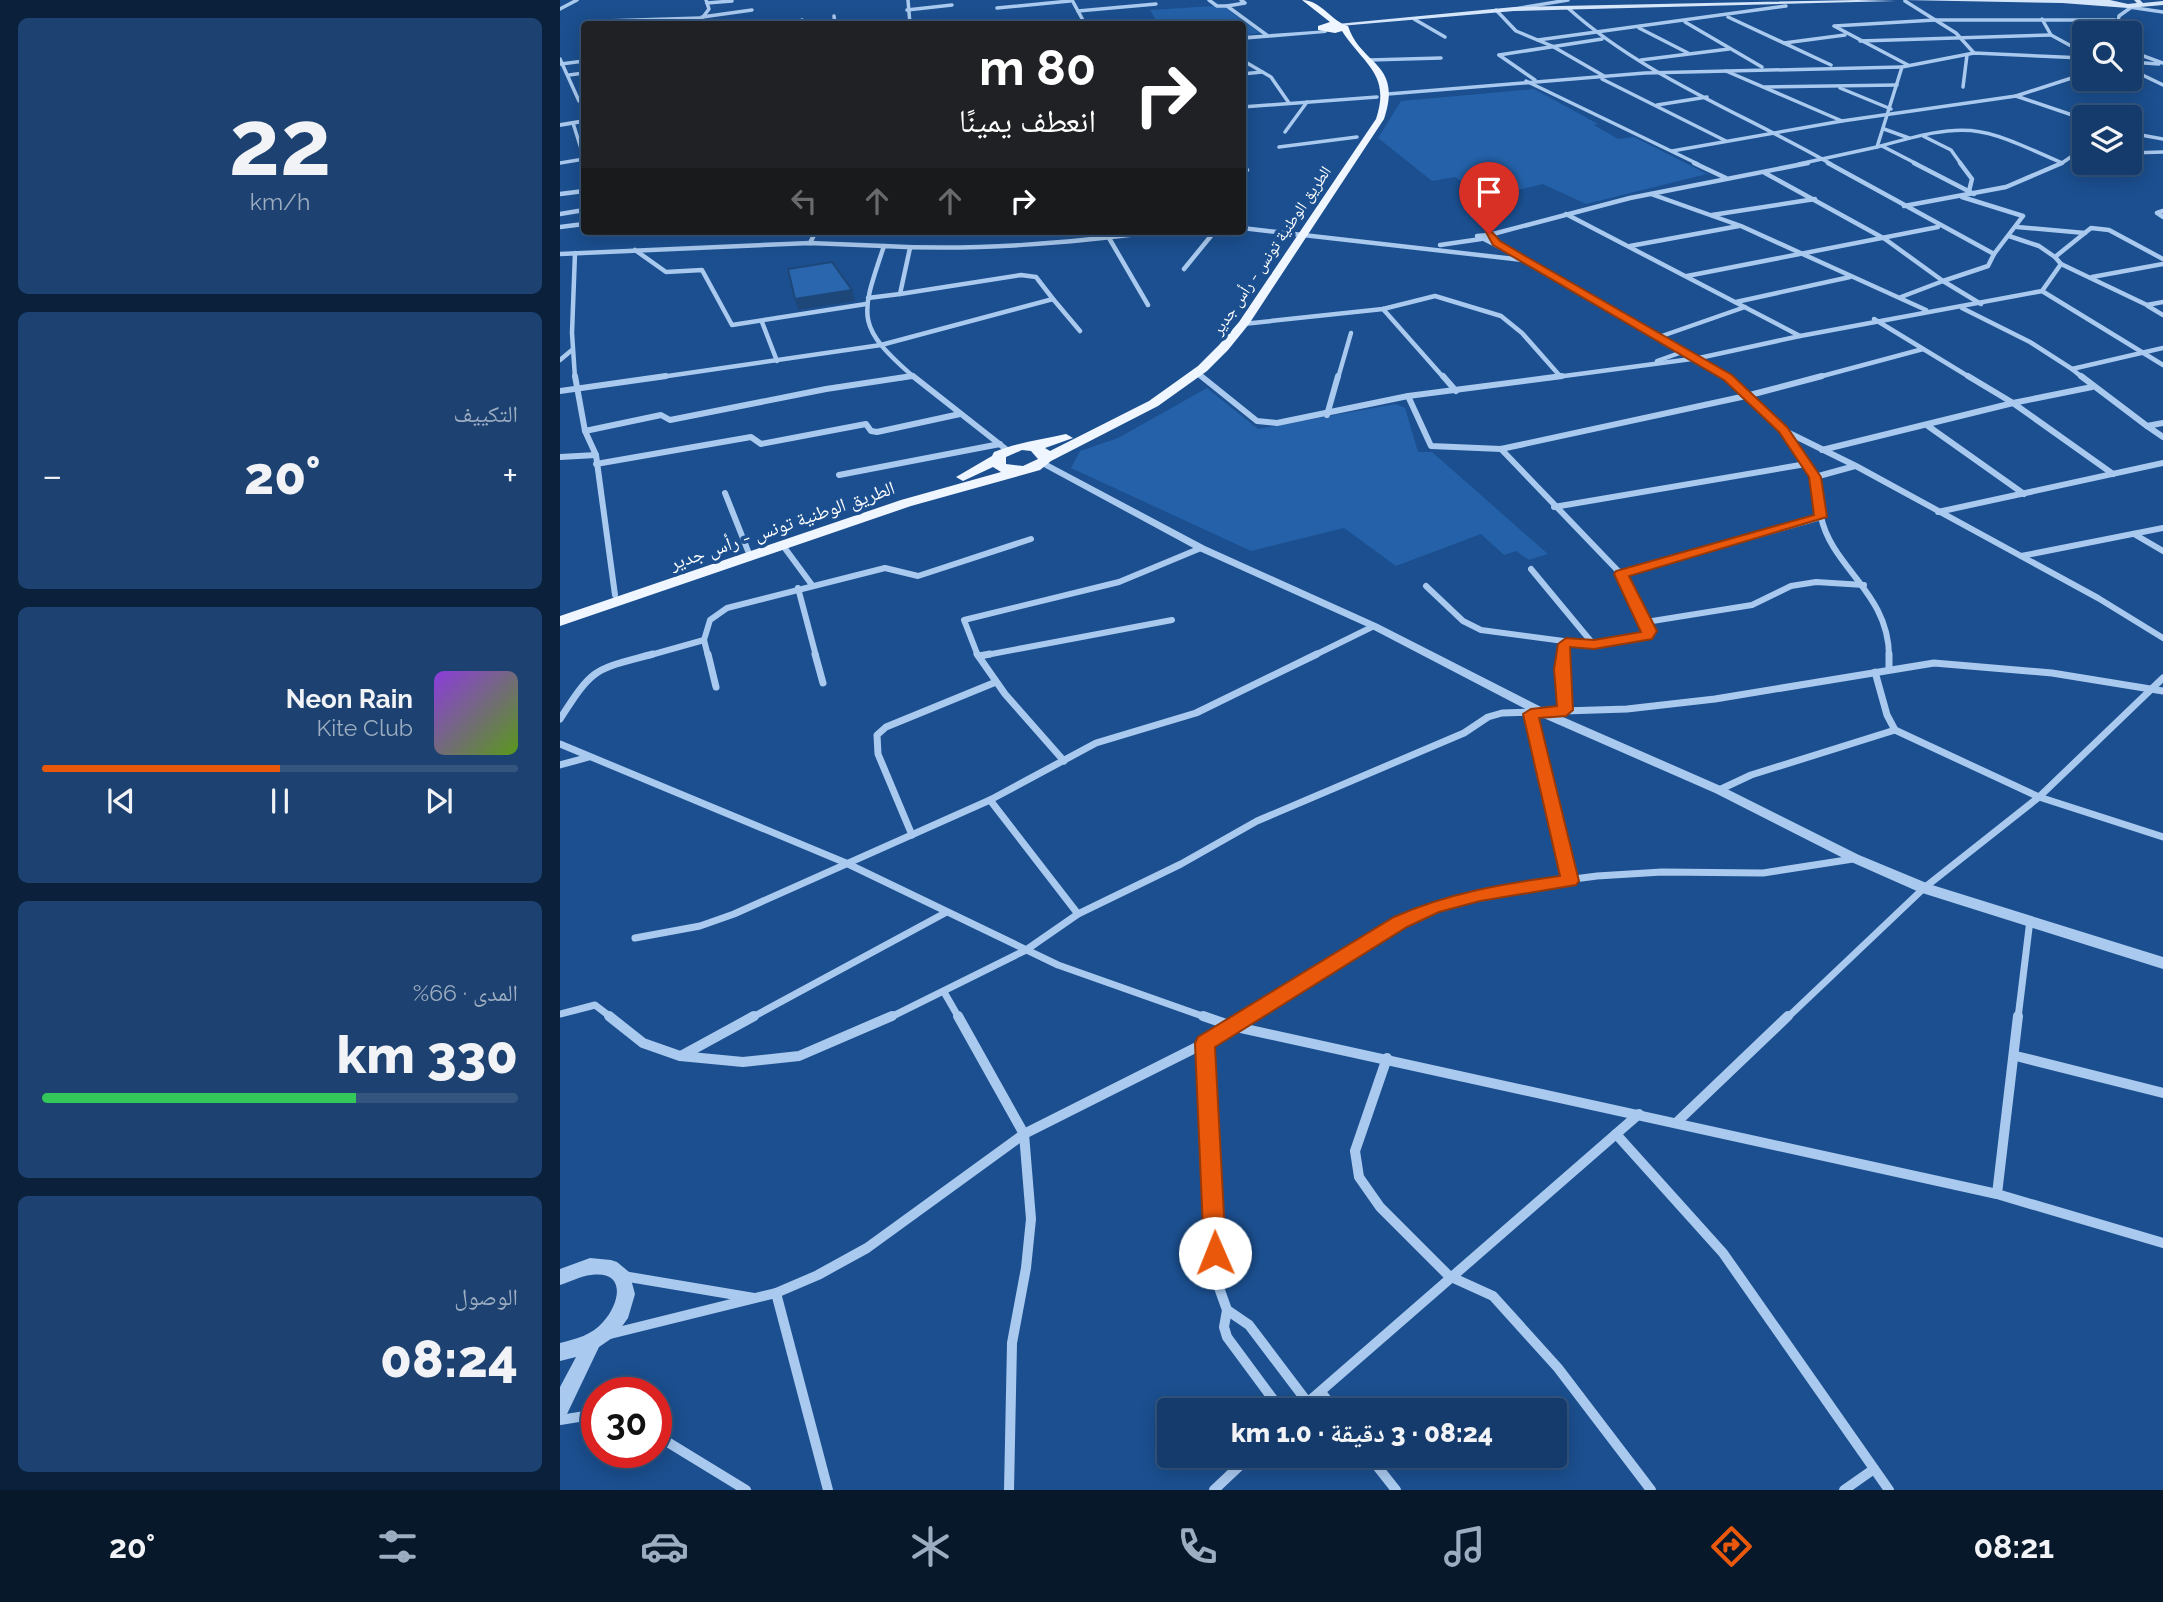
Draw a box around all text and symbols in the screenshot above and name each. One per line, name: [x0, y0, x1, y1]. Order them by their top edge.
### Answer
map controls: [2072, 21, 2142, 175]
button: search: [2072, 21, 2142, 91]
text: 80 m: [979, 39, 1096, 96]
icon: right: [1120, 49, 1211, 140]
text: 22: [229, 89, 331, 196]
text: انعطف يمينًا: [959, 102, 1096, 139]
button: layers: [2072, 105, 2142, 175]
street label: الطريق الوطنية تونس - رأس جدير: [1207, 162, 1336, 340]
pin: [1459, 162, 1519, 234]
icon: arrive: [1470, 173, 1508, 211]
icon: left: [785, 182, 823, 220]
icon: ahead: [858, 182, 896, 220]
icon: ahead: [931, 182, 969, 220]
icon: right: [1004, 182, 1042, 220]
text: km/h: [250, 188, 310, 215]
text: التكييف: [453, 400, 518, 427]
text: 20°: [244, 445, 321, 506]
text: −: [42, 453, 62, 498]
text: +: [502, 453, 518, 498]
street label: الطريق الوطنية تونس - رأس جدير: [666, 476, 898, 575]
text: Neon Rain: [286, 684, 413, 714]
text: Kite Club: [316, 714, 413, 741]
icon: previous: [102, 782, 140, 820]
icon: pause: [261, 782, 299, 820]
icon: next: [420, 782, 458, 820]
text: المدى · 66%: [413, 979, 518, 1006]
text: 330 km: [337, 1024, 518, 1085]
position arrow: [1178, 1216, 1252, 1290]
text: الوصول: [454, 1283, 518, 1310]
text: 08:24: [380, 1328, 518, 1389]
speed limit sign: 30: [581, 1377, 672, 1468]
text: 08:24 · 3 دقيقة · 1.0 km: [1231, 1418, 1493, 1448]
icon: filters: [373, 1522, 422, 1571]
icon: car: [640, 1522, 689, 1571]
icon: climate: [906, 1522, 955, 1571]
icon: phone: [1173, 1522, 1222, 1571]
icon: music: [1440, 1522, 1489, 1571]
icon: directions: [1707, 1522, 1756, 1571]
text: 20°: [109, 1528, 155, 1565]
text: 08:21: [1973, 1528, 2054, 1565]

